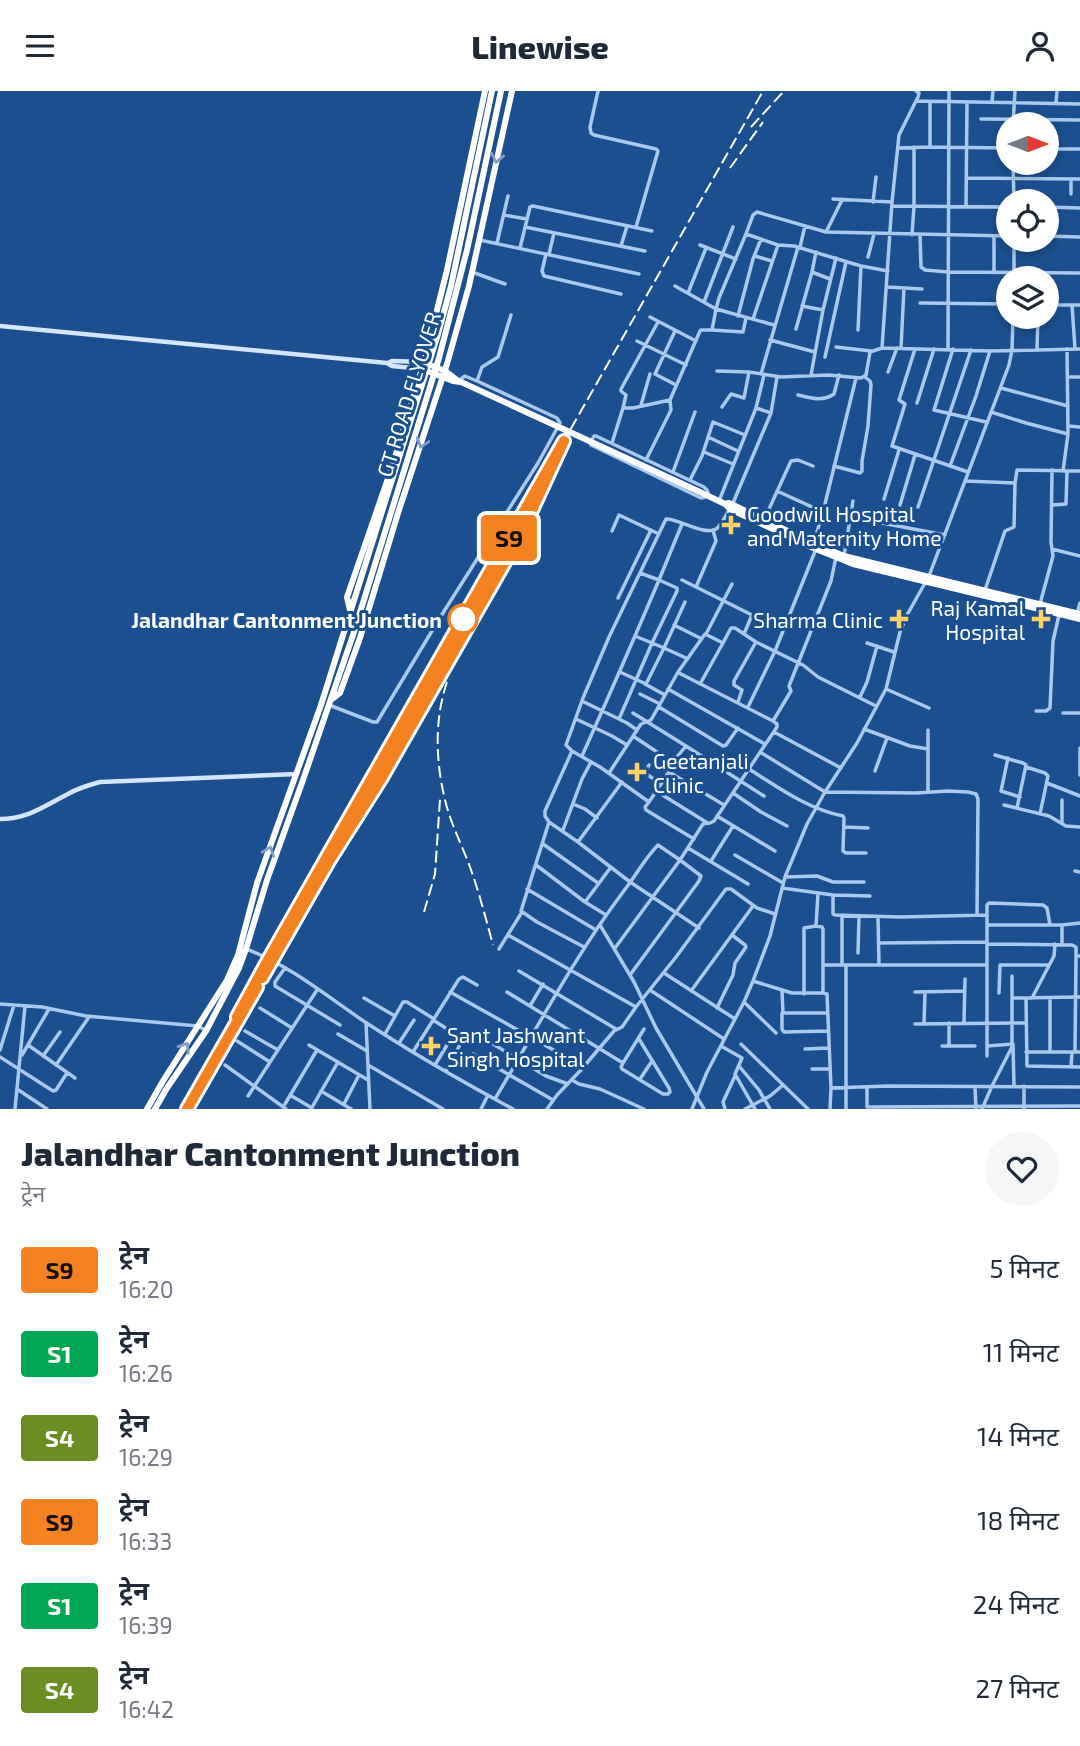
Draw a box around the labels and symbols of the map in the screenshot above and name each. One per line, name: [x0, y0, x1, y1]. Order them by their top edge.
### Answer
north arrow: [996, 112, 1059, 175]
one-way arrow: [491, 152, 505, 164]
street label: GT ROAD FLYOVER: [371, 308, 445, 480]
one-way arrow: [416, 436, 431, 448]
place label: Goodwill Hospital and Maternity Home: [747, 501, 941, 550]
line badge: S9: [477, 515, 540, 561]
marker: Goodwill Hospital and Maternity Home: [721, 515, 741, 535]
place label: Raj Kamal Hospital: [930, 595, 1026, 644]
marker: Jalandhar Cantonment Junction: [448, 604, 478, 634]
place label: Jalandhar Cantonment Junction: [131, 607, 442, 632]
place label: Sharma Clinic: [753, 607, 883, 632]
marker: Sharma Clinic: [889, 609, 909, 629]
marker: Raj Kamal Hospital: [1031, 609, 1051, 629]
place label: Geetanjali Clinic: [653, 748, 749, 797]
marker: Geetanjali Clinic: [627, 762, 647, 782]
one-way arrow: [260, 845, 274, 857]
place label: Sant Jashwant Singh Hospital: [447, 1022, 585, 1071]
marker: Sant Jashwant Singh Hospital: [421, 1036, 441, 1056]
one-way arrow: [176, 1041, 189, 1054]

